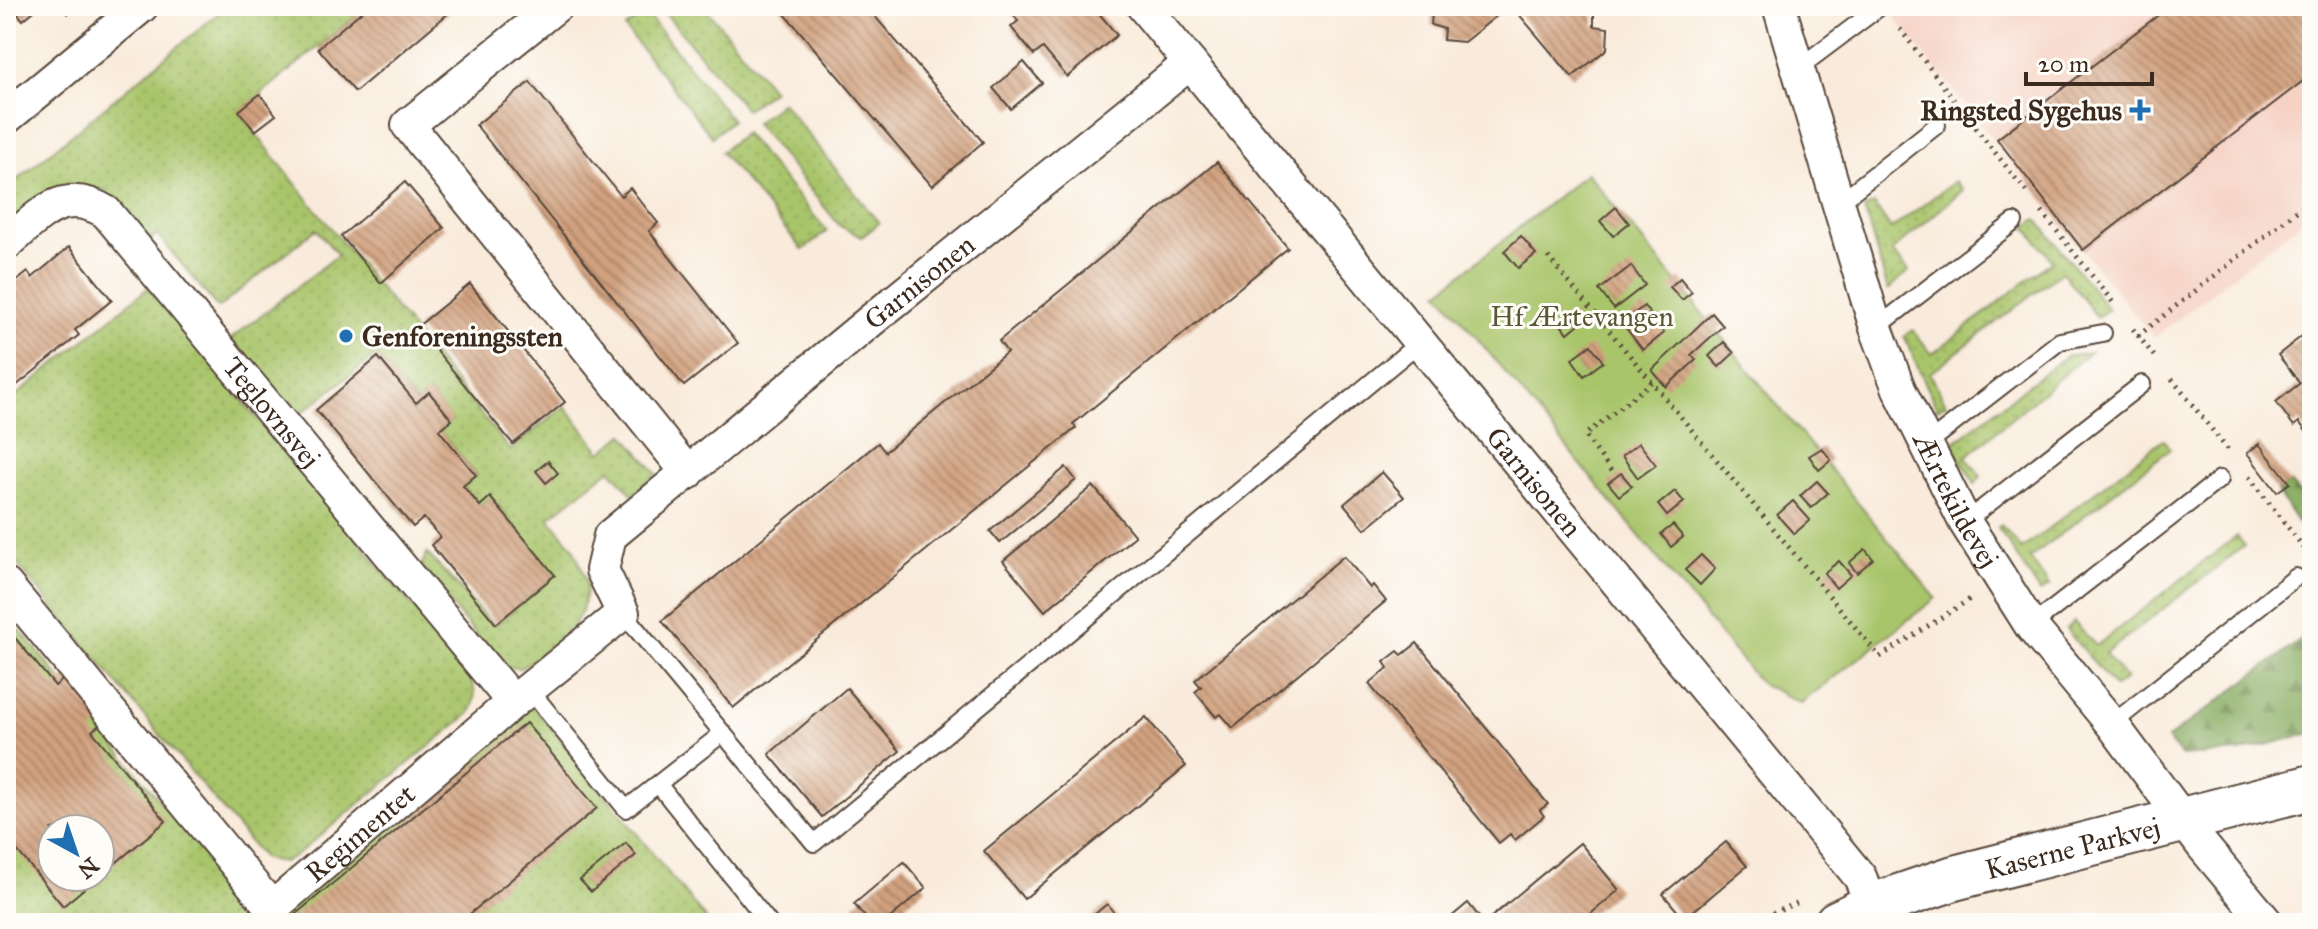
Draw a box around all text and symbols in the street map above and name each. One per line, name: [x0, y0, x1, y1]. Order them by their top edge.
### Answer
scale bar: [2026, 36, 2152, 86]
text: 20 m: [2038, 49, 2089, 79]
place label: Ringsted Sygehus: [1920, 93, 2122, 128]
marker: Ringsted Sygehus: [2129, 99, 2151, 121]
street label: Garnisonen: [857, 227, 982, 337]
park label: Hf Ærtevangen: [1490, 299, 1674, 334]
place label: Genforeningssten: [362, 319, 563, 354]
marker: Genforeningssten: [337, 327, 355, 345]
street label: Teglovnsvej: [216, 350, 328, 475]
street label: Garnisonen: [1479, 420, 1590, 544]
street label: Ærtekildevej: [1905, 425, 2006, 574]
street label: Regimentet: [298, 777, 422, 890]
street label: Kaserne Parkvej: [1982, 809, 2164, 887]
north arrow: [36, 813, 116, 893]
text: N: [72, 852, 104, 884]

